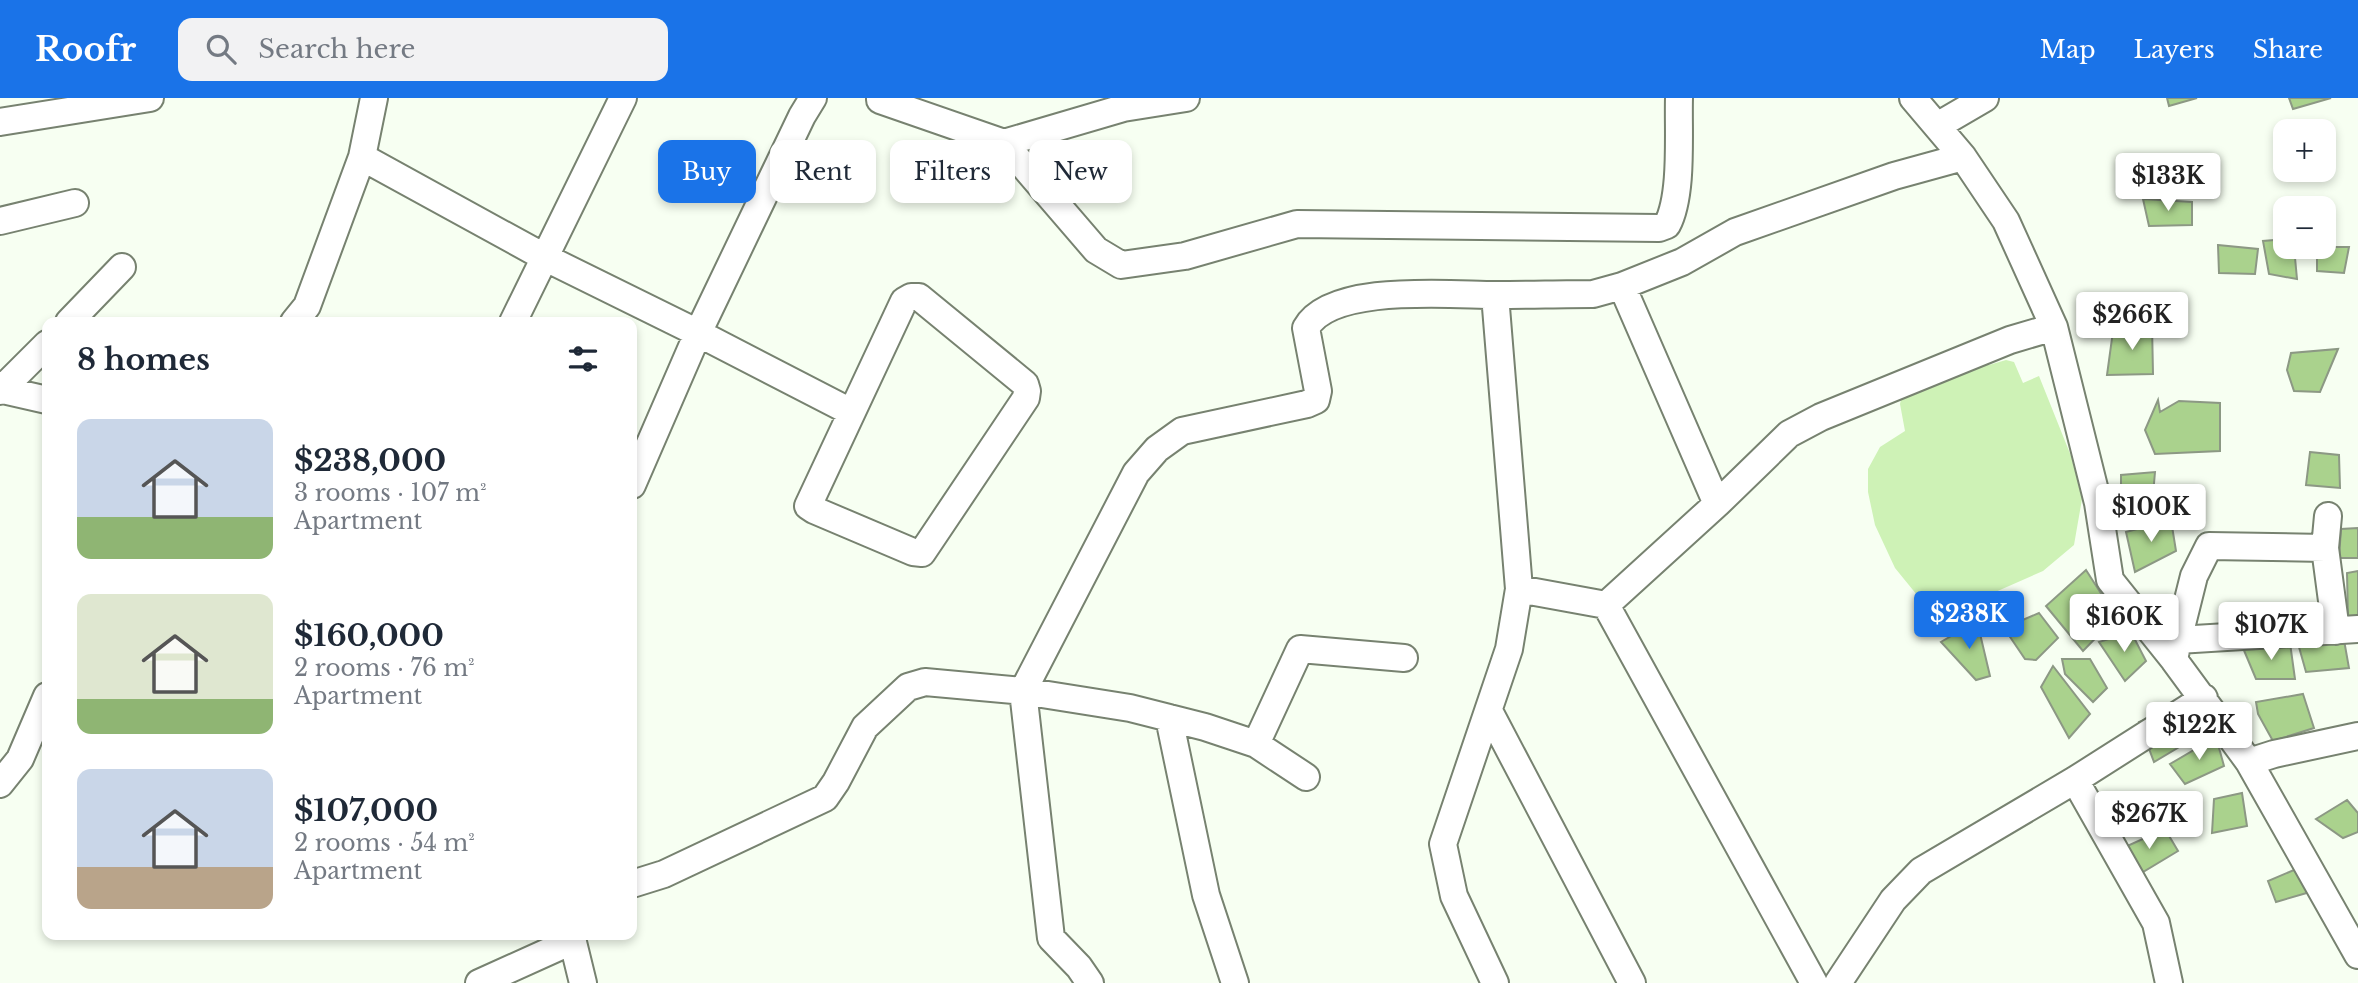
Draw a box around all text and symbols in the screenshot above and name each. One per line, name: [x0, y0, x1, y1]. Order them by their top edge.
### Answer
search box: [178, 18, 668, 81]
text: Roofr: [35, 29, 136, 70]
icon: search: [202, 30, 240, 68]
text: Search here: [258, 33, 416, 65]
text: Map: [2040, 35, 2096, 64]
text: Layers: [2134, 35, 2215, 64]
text: Share: [2253, 35, 2323, 64]
map controls: [2273, 119, 2336, 259]
button: +: [2273, 119, 2336, 182]
chip: Buy: [658, 140, 756, 203]
chip: Rent: [770, 140, 876, 203]
chip: Filters: [890, 140, 1015, 203]
chip: New: [1029, 140, 1132, 203]
pin: $133K: [2119, 153, 2217, 213]
text: $133K: [2131, 162, 2205, 190]
button: −: [2273, 196, 2336, 259]
pin: $266K: [2083, 292, 2181, 352]
text: $266K: [2092, 301, 2172, 329]
icon: filters: [564, 340, 602, 378]
text: 8 homes: [77, 341, 210, 378]
text: $238,000: [294, 442, 446, 479]
icon: home: [133, 447, 217, 531]
text: 3 rooms · 107 m²: [294, 479, 487, 507]
pin: $100K: [2102, 484, 2200, 544]
text: $100K: [2112, 493, 2190, 521]
text: Apartment: [294, 507, 422, 535]
pin: $238K: [1920, 592, 2018, 651]
pin: $160K: [2075, 594, 2173, 654]
text: $238K: [1930, 600, 2008, 628]
pin: $107K: [2222, 602, 2320, 662]
text: $160K: [2086, 603, 2162, 631]
text: $107K: [2234, 611, 2308, 639]
text: $160,000: [294, 617, 444, 654]
icon: home: [133, 622, 217, 706]
text: 2 rooms · 76 m²: [294, 654, 475, 682]
text: Apartment: [294, 682, 422, 710]
pin: $122K: [2150, 702, 2248, 762]
text: $122K: [2162, 711, 2236, 739]
text: $107,000: [294, 792, 438, 829]
pin: $267K: [2100, 792, 2198, 851]
icon: home: [133, 797, 217, 881]
text: $267K: [2111, 800, 2187, 828]
text: 2 rooms · 54 m²: [294, 829, 475, 857]
text: Apartment: [294, 857, 422, 885]

